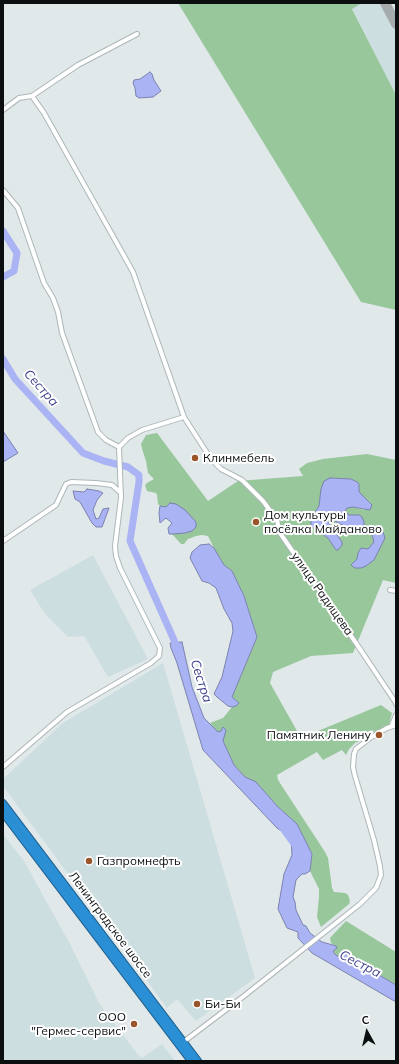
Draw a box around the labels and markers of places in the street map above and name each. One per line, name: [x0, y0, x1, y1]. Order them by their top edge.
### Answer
place label: Клинмебель: [203, 451, 274, 465]
marker: Клинмебель: [190, 453, 200, 463]
place label: Дом культуры посёлка Майданово: [264, 508, 382, 536]
marker: Дом культуры посёлка Майданово: [251, 517, 261, 527]
place label: Памятник Ленину: [267, 728, 371, 742]
marker: Памятник Ленину: [374, 730, 384, 740]
place label: Газпромнефть: [97, 854, 181, 868]
marker: Газпромнефть: [84, 856, 94, 866]
place label: Би-Би: [205, 997, 241, 1011]
marker: Би-Би: [192, 999, 202, 1009]
place label: ООО "Гермес-сервис": [31, 1010, 126, 1038]
marker: ООО "Гермес-сервис": [129, 1019, 139, 1029]

